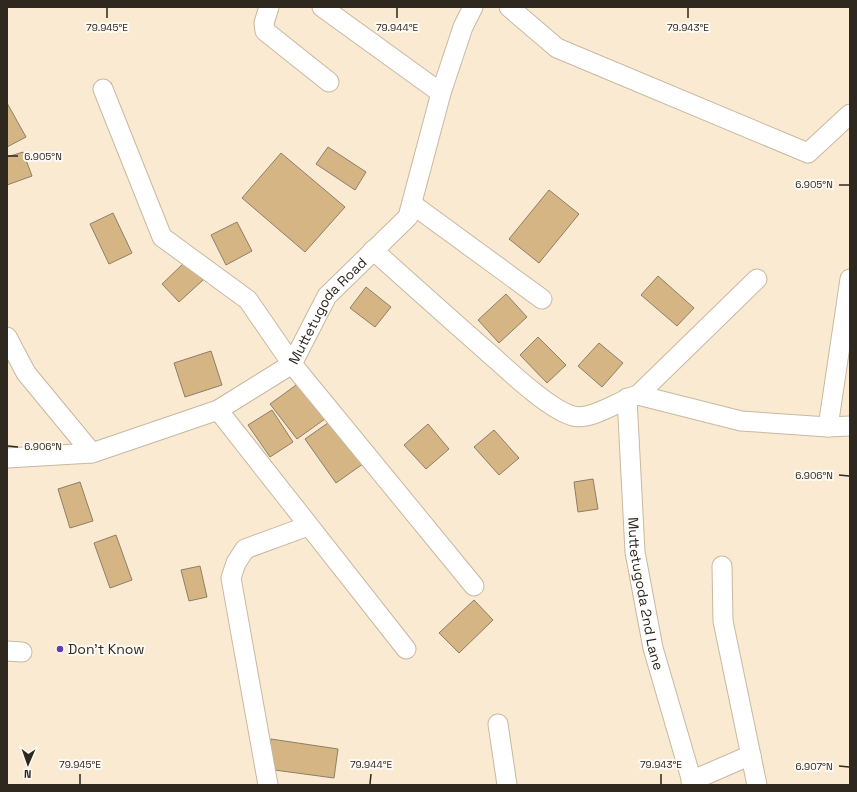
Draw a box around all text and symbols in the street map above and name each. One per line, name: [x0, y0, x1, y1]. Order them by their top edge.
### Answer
text: 79.945°E: [86, 21, 128, 34]
text: 79.944°E: [376, 21, 418, 34]
text: 79.943°E: [667, 21, 709, 34]
text: 6.905°N: [24, 150, 62, 163]
text: 6.905°N: [795, 178, 833, 191]
street label: Muttetugoda Road: [284, 253, 370, 367]
text: 6.906°N: [24, 440, 62, 453]
text: 6.906°N: [795, 469, 833, 482]
street label: Muttetugoda 2nd Lane: [624, 517, 668, 672]
place label: Don't Know: [68, 640, 145, 658]
marker: Don't Know: [55, 644, 65, 654]
north arrow: [8, 744, 48, 784]
text: 79.945°E: [59, 758, 101, 771]
text: 79.944°E: [350, 758, 392, 771]
text: 79.943°E: [640, 758, 682, 771]
text: 6.907°N: [795, 760, 833, 773]
text: N: [24, 767, 32, 781]

